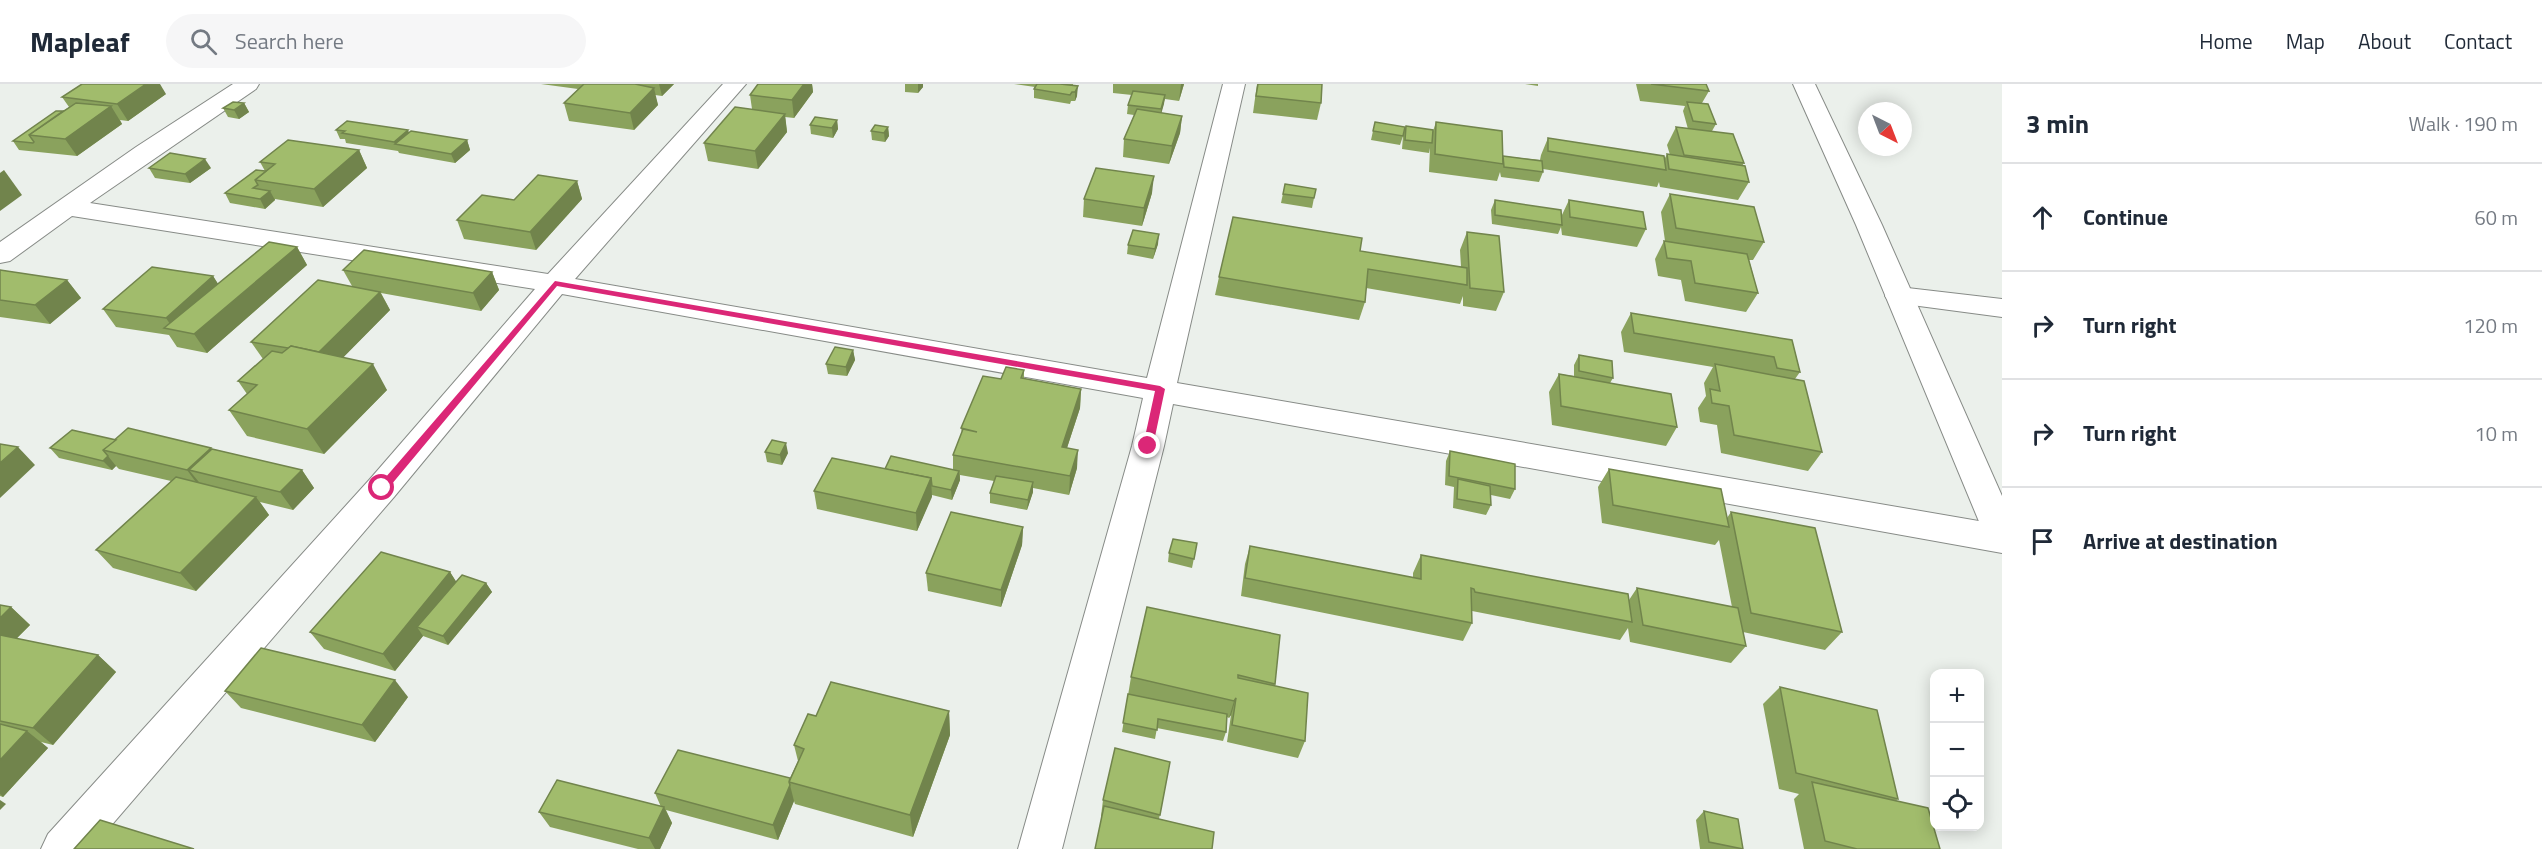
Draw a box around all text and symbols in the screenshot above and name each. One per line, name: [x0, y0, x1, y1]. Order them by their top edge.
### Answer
search box: [166, 14, 586, 68]
text: Mapleaf: [30, 20, 130, 63]
text: Search here: [235, 24, 344, 58]
icon: search: [187, 25, 220, 58]
text: Home: [2199, 25, 2253, 57]
text: Map: [2286, 25, 2325, 57]
text: About: [2358, 25, 2411, 57]
text: Contact: [2444, 25, 2512, 57]
north arrow: [1858, 102, 1912, 156]
text: 3 min: [2026, 104, 2089, 143]
text: Walk · 190 m: [2409, 108, 2518, 139]
text: Continue: [2083, 200, 2168, 234]
icon: ahead: [2026, 201, 2059, 234]
text: 60 m: [2474, 202, 2518, 233]
text: Turn right: [2083, 308, 2177, 342]
icon: right: [2026, 309, 2059, 342]
text: 120 m: [2463, 310, 2518, 341]
text: Turn right: [2083, 416, 2177, 450]
icon: right: [2026, 417, 2059, 450]
text: 10 m: [2474, 418, 2518, 449]
route end: [1134, 432, 1160, 458]
route start: [368, 474, 394, 500]
text: Arrive at destination: [2083, 524, 2278, 558]
icon: arrive: [2026, 525, 2059, 558]
map controls: [1930, 669, 1984, 831]
button: +: [1930, 669, 1984, 723]
button: −: [1930, 723, 1984, 777]
button: locate: [1930, 777, 1984, 831]

